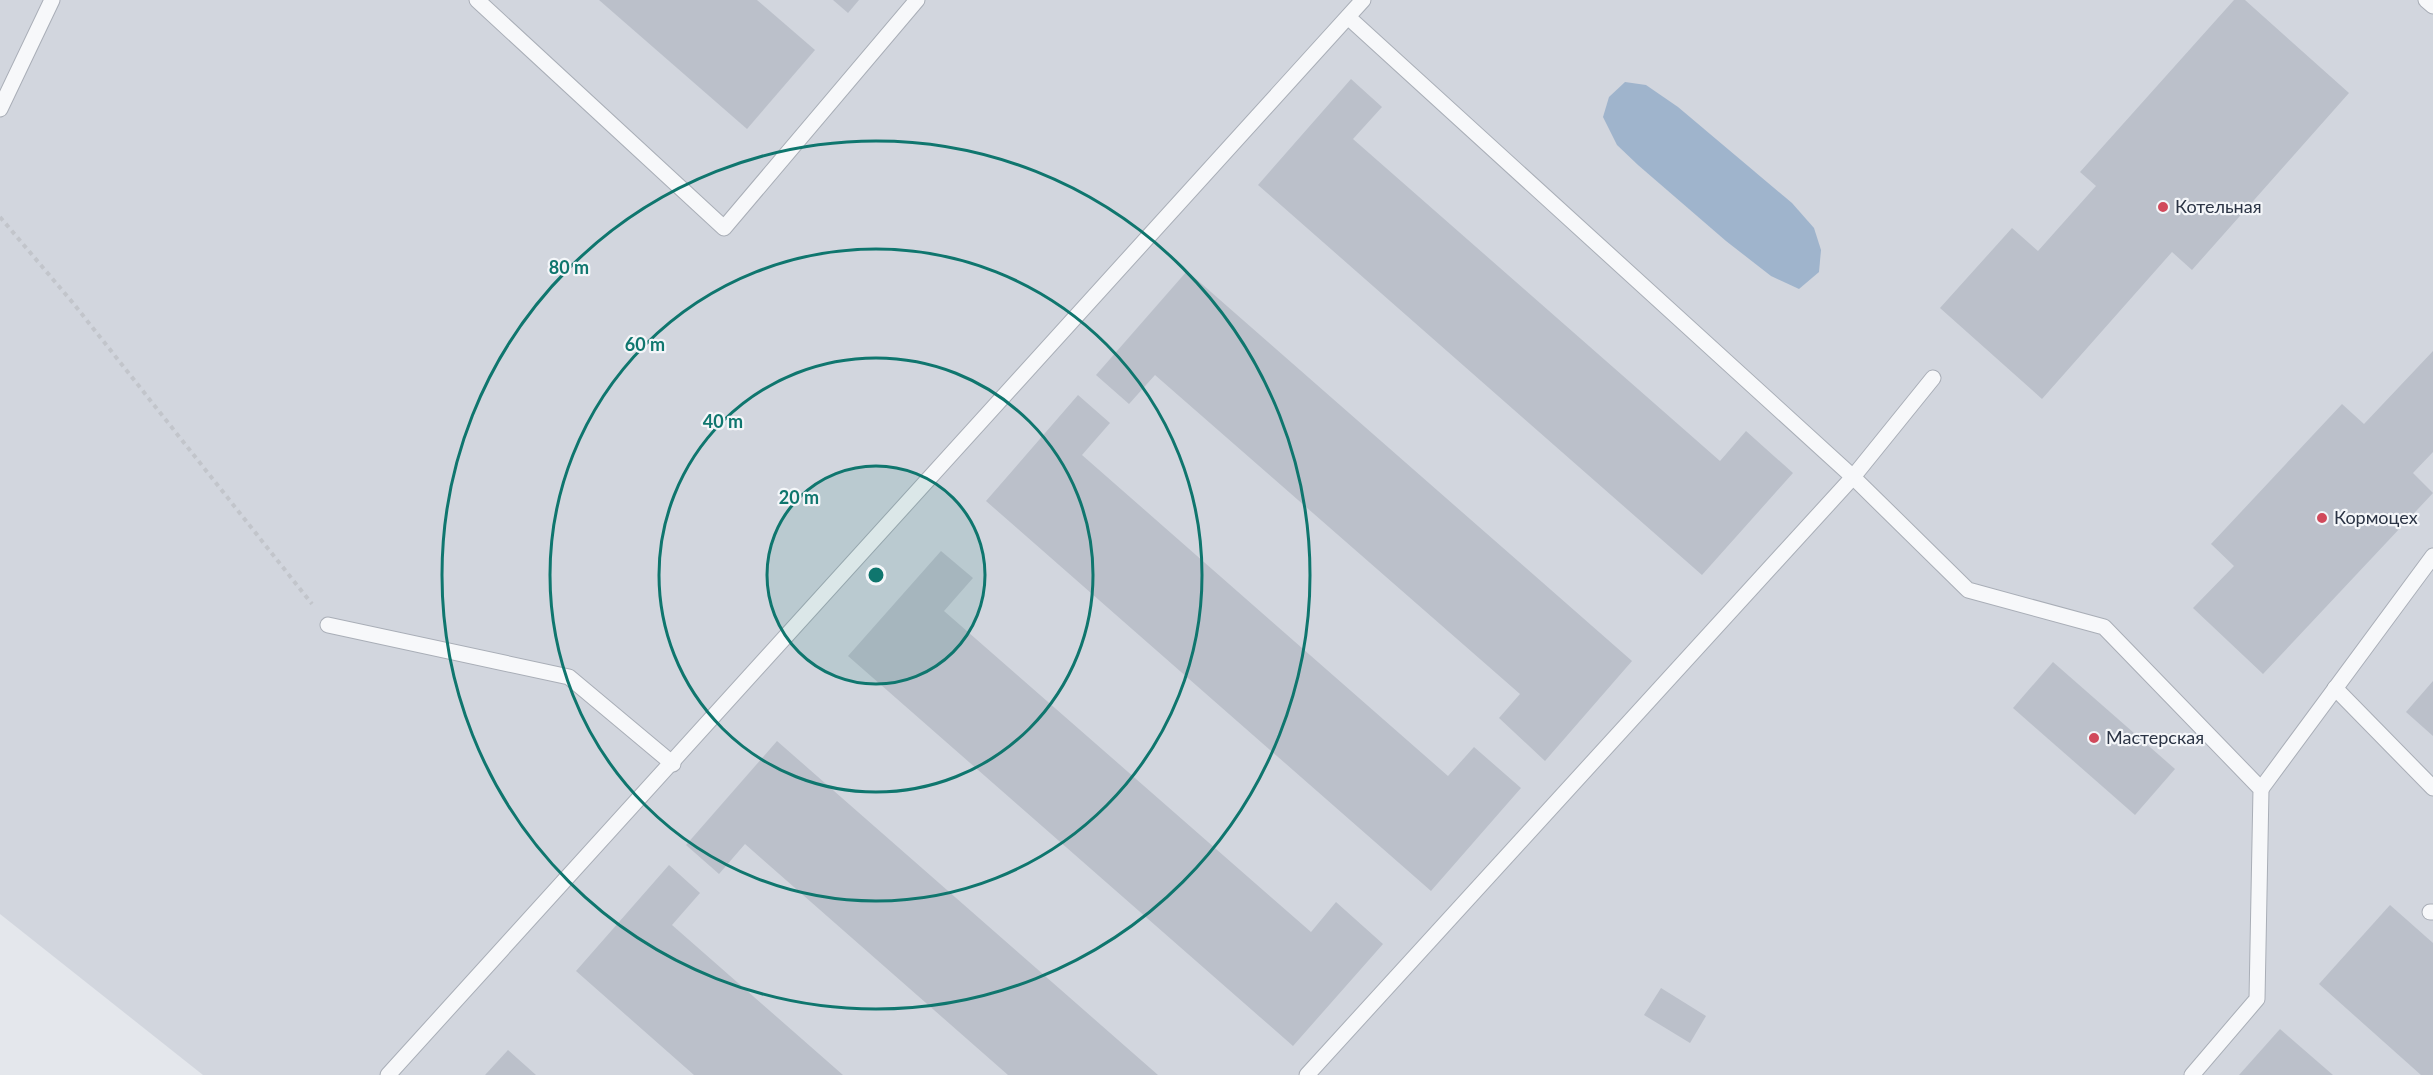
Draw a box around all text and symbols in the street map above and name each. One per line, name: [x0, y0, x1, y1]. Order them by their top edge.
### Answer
place label: Котельная: [2175, 195, 2262, 217]
marker: Котельная: [2156, 200, 2170, 214]
text: 80 m: [549, 256, 589, 278]
text: 60 m: [625, 333, 665, 355]
text: 40 m: [703, 410, 743, 432]
text: 20 m: [779, 486, 819, 508]
place label: Кормоцех: [2334, 506, 2418, 528]
marker: Кормоцех: [2315, 511, 2329, 525]
centre of rings: [866, 565, 886, 585]
place label: Мастерская: [2106, 726, 2204, 748]
marker: Мастерская: [2087, 731, 2101, 745]

